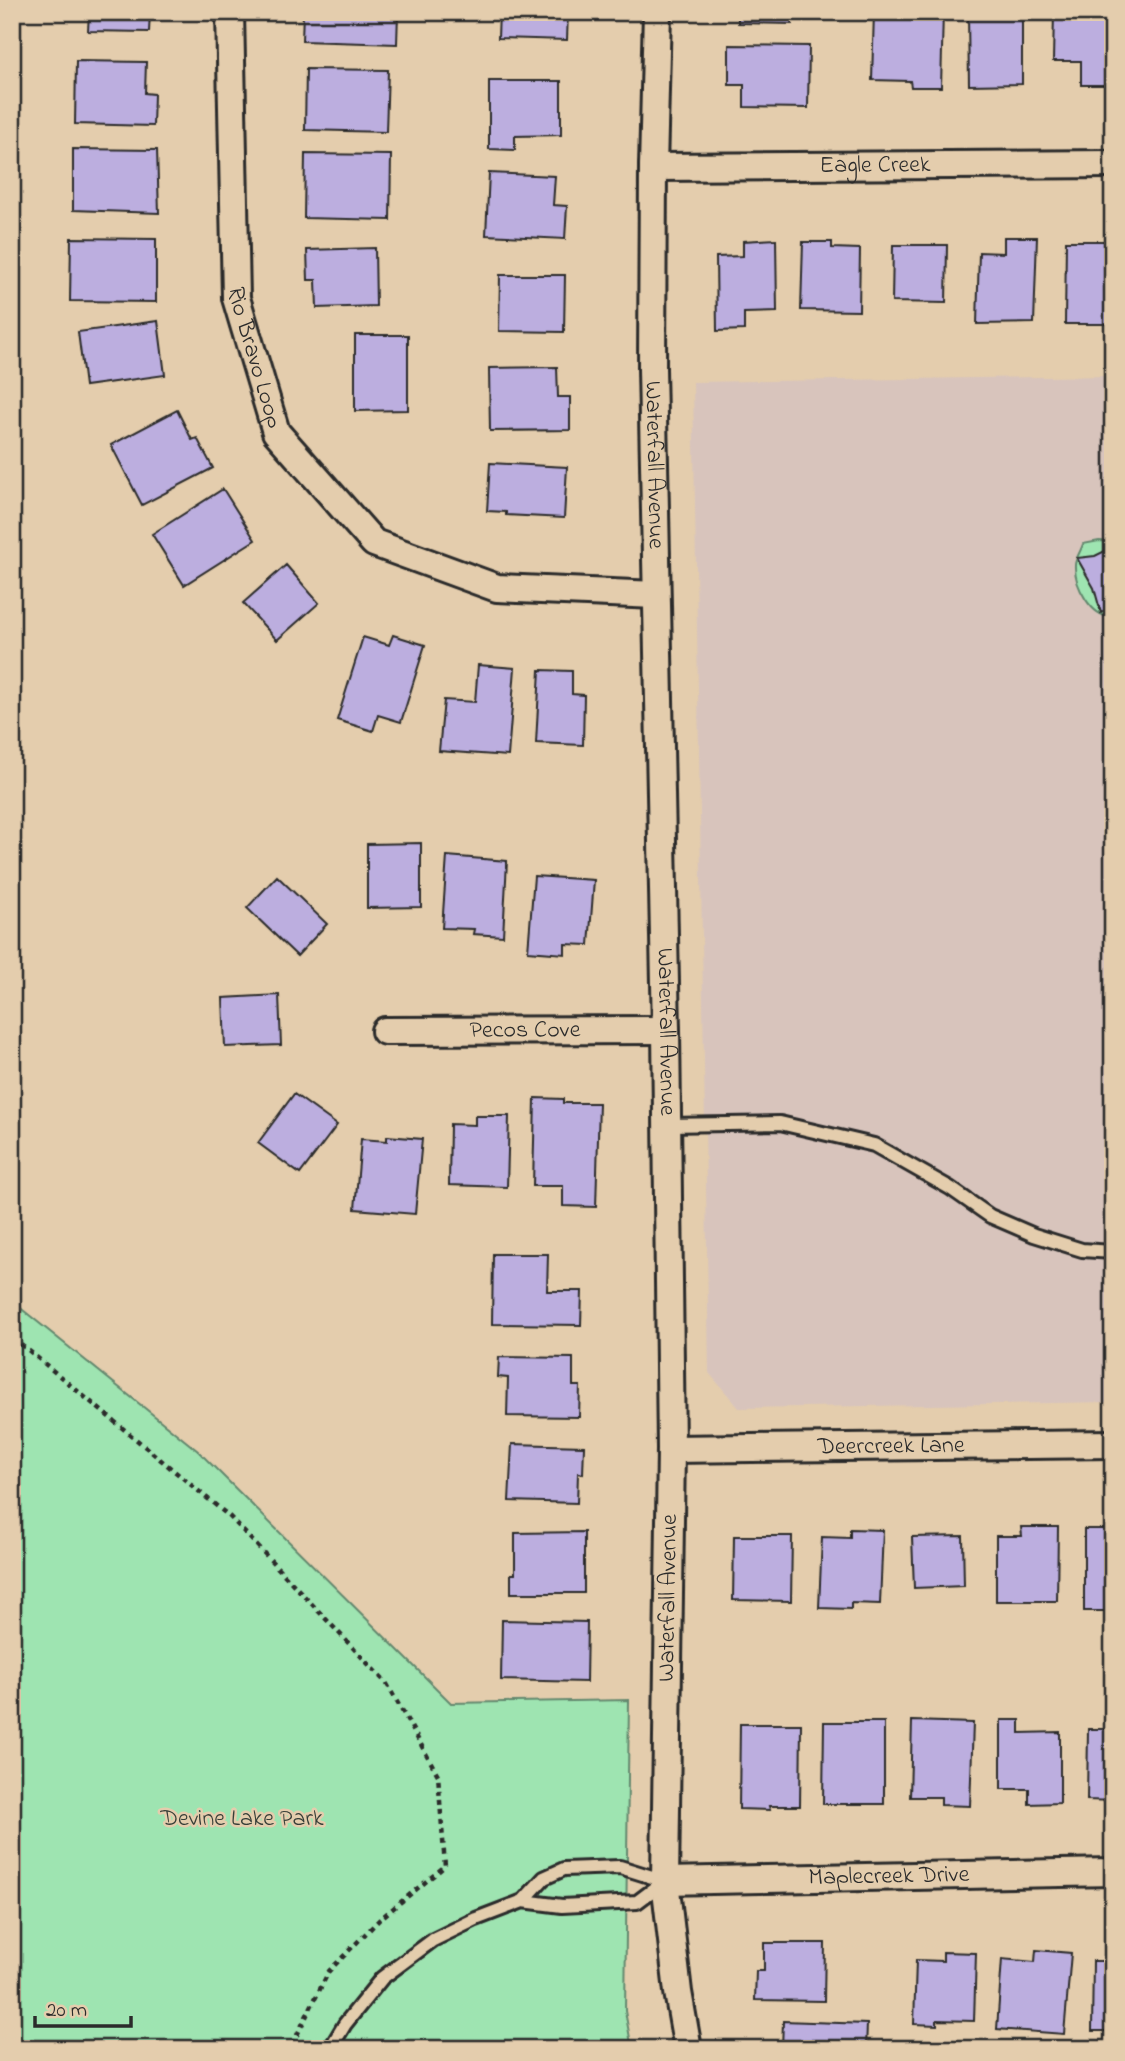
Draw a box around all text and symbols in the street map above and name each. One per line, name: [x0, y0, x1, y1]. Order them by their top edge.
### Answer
street label: Eagle Creek: [819, 148, 931, 183]
street label: Rio Bravo Loop: [218, 286, 292, 433]
street label: Waterfall Avenue: [635, 381, 673, 549]
street label: Waterfall Avenue: [647, 948, 685, 1116]
street label: Pecos Cove: [469, 1013, 581, 1048]
street label: Deercreek Lane: [816, 1428, 965, 1465]
street label: Waterfall Avenue: [650, 1514, 688, 1682]
park label: Devine Lake Park: [159, 1802, 324, 1837]
street label: Maplecreek Drive: [808, 1857, 970, 1896]
scale bar: [35, 1984, 131, 2028]
text: 20 m: [46, 1996, 87, 2026]

